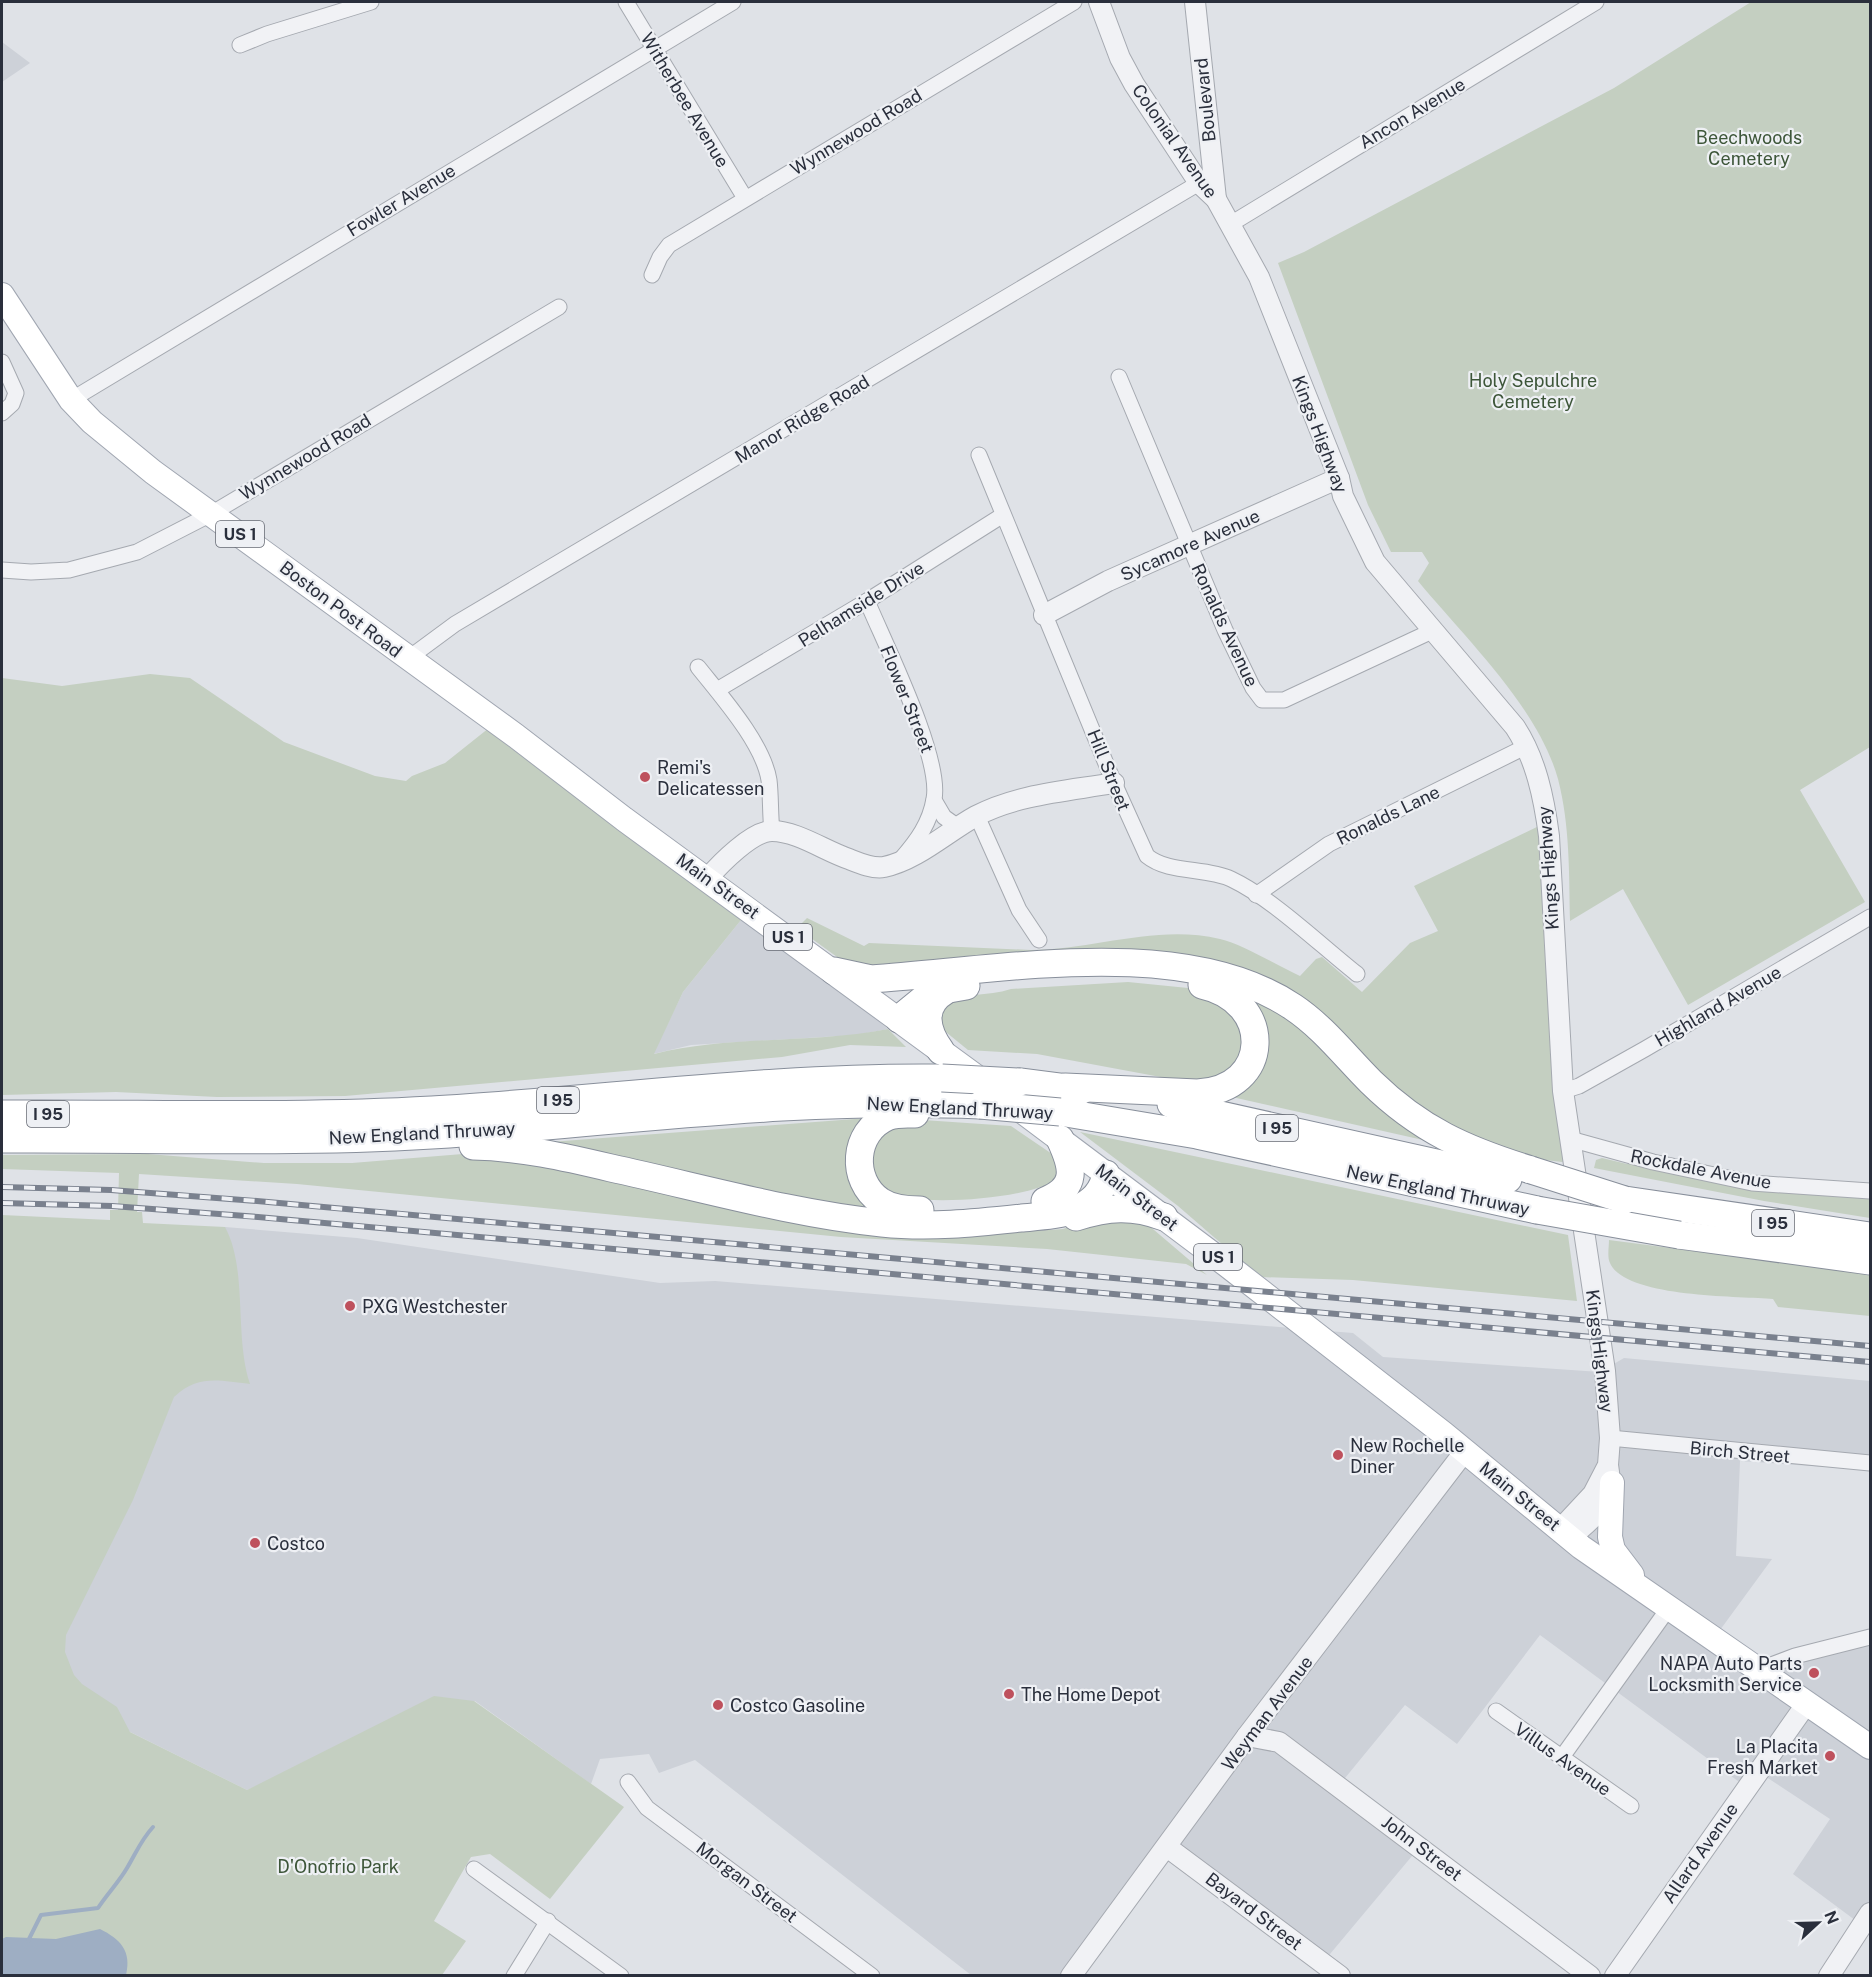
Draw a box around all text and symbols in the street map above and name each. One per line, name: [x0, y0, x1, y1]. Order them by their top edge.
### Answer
street label: Witherbee Avenue: [636, 29, 734, 171]
street label: Boulevard: [1190, 57, 1220, 143]
street label: Ancon Avenue: [1355, 73, 1469, 153]
street label: Colonial Avenue: [1128, 80, 1222, 202]
street label: Wynnewood Road: [786, 84, 926, 180]
park label: Beechwoods Cemetery: [1696, 127, 1802, 169]
street label: Fowler Avenue: [343, 159, 459, 241]
park label: Holy Sepulchre Cemetery: [1469, 370, 1597, 412]
street label: Manor Ridge Road: [731, 371, 873, 467]
street label: Kings Highway: [1288, 372, 1352, 496]
street label: Wynnewood Road: [235, 409, 375, 505]
street label: Sycamore Avenue: [1117, 505, 1263, 585]
road number: US 1: [216, 521, 264, 547]
street label: Boston Post Road: [276, 556, 406, 662]
street label: Pelhamside Drive: [794, 557, 928, 651]
street label: Ronalds Avenue: [1187, 560, 1263, 690]
street label: Flower Street: [876, 642, 938, 756]
street label: Hill Street: [1083, 726, 1135, 814]
place label: Remi's Delicatessen: [657, 757, 764, 799]
marker: Remi's Delicatessen: [638, 770, 652, 784]
street label: Ronalds Lane: [1333, 781, 1443, 849]
street label: Kings Highway: [1533, 805, 1563, 931]
street label: Main Street: [672, 849, 764, 923]
road number: US 1: [764, 924, 812, 950]
street label: Highland Avenue: [1651, 961, 1785, 1051]
road number: I 95: [537, 1087, 579, 1113]
street label: New England Thruway: [866, 1093, 1054, 1123]
road number: I 95: [27, 1101, 69, 1127]
road number: I 95: [1256, 1115, 1298, 1141]
street label: New England Thruway: [328, 1118, 516, 1148]
street label: Rockdale Avenue: [1629, 1145, 1773, 1193]
street label: Main Street: [1092, 1159, 1182, 1235]
street label: New England Thruway: [1344, 1160, 1532, 1220]
road number: I 95: [1752, 1210, 1794, 1236]
road number: US 1: [1194, 1244, 1242, 1270]
street label: Kings Highway: [1582, 1288, 1618, 1414]
place label: PXG Westchester: [362, 1296, 508, 1317]
marker: PXG Westchester: [343, 1299, 357, 1313]
place label: New Rochelle Diner: [1350, 1435, 1465, 1477]
street label: Birch Street: [1689, 1437, 1791, 1467]
marker: New Rochelle Diner: [1331, 1448, 1345, 1462]
street label: Main Street: [1475, 1457, 1565, 1535]
place label: Costco: [267, 1533, 325, 1554]
marker: Costco: [248, 1536, 262, 1550]
street label: Weyman Avenue: [1217, 1652, 1317, 1774]
place label: NAPA Auto Parts Locksmith Service: [1648, 1653, 1802, 1695]
marker: NAPA Auto Parts Locksmith Service: [1807, 1666, 1821, 1680]
place label: The Home Depot: [1021, 1684, 1161, 1705]
marker: The Home Depot: [1002, 1687, 1016, 1701]
place label: Costco Gasoline: [730, 1695, 865, 1716]
marker: Costco Gasoline: [711, 1698, 725, 1712]
street label: Villus Avenue: [1511, 1718, 1615, 1800]
place label: La Placita Fresh Market: [1707, 1736, 1818, 1778]
marker: La Placita Fresh Market: [1823, 1749, 1837, 1763]
street label: Allard Avenue: [1658, 1799, 1742, 1907]
street label: John Street: [1378, 1811, 1466, 1885]
street label: Morgan Street: [692, 1837, 802, 1927]
park label: D'Onofrio Park: [277, 1856, 399, 1877]
street label: Bayard Street: [1201, 1868, 1307, 1954]
north arrow: [1788, 1893, 1848, 1953]
text: N: [1820, 1908, 1843, 1927]

